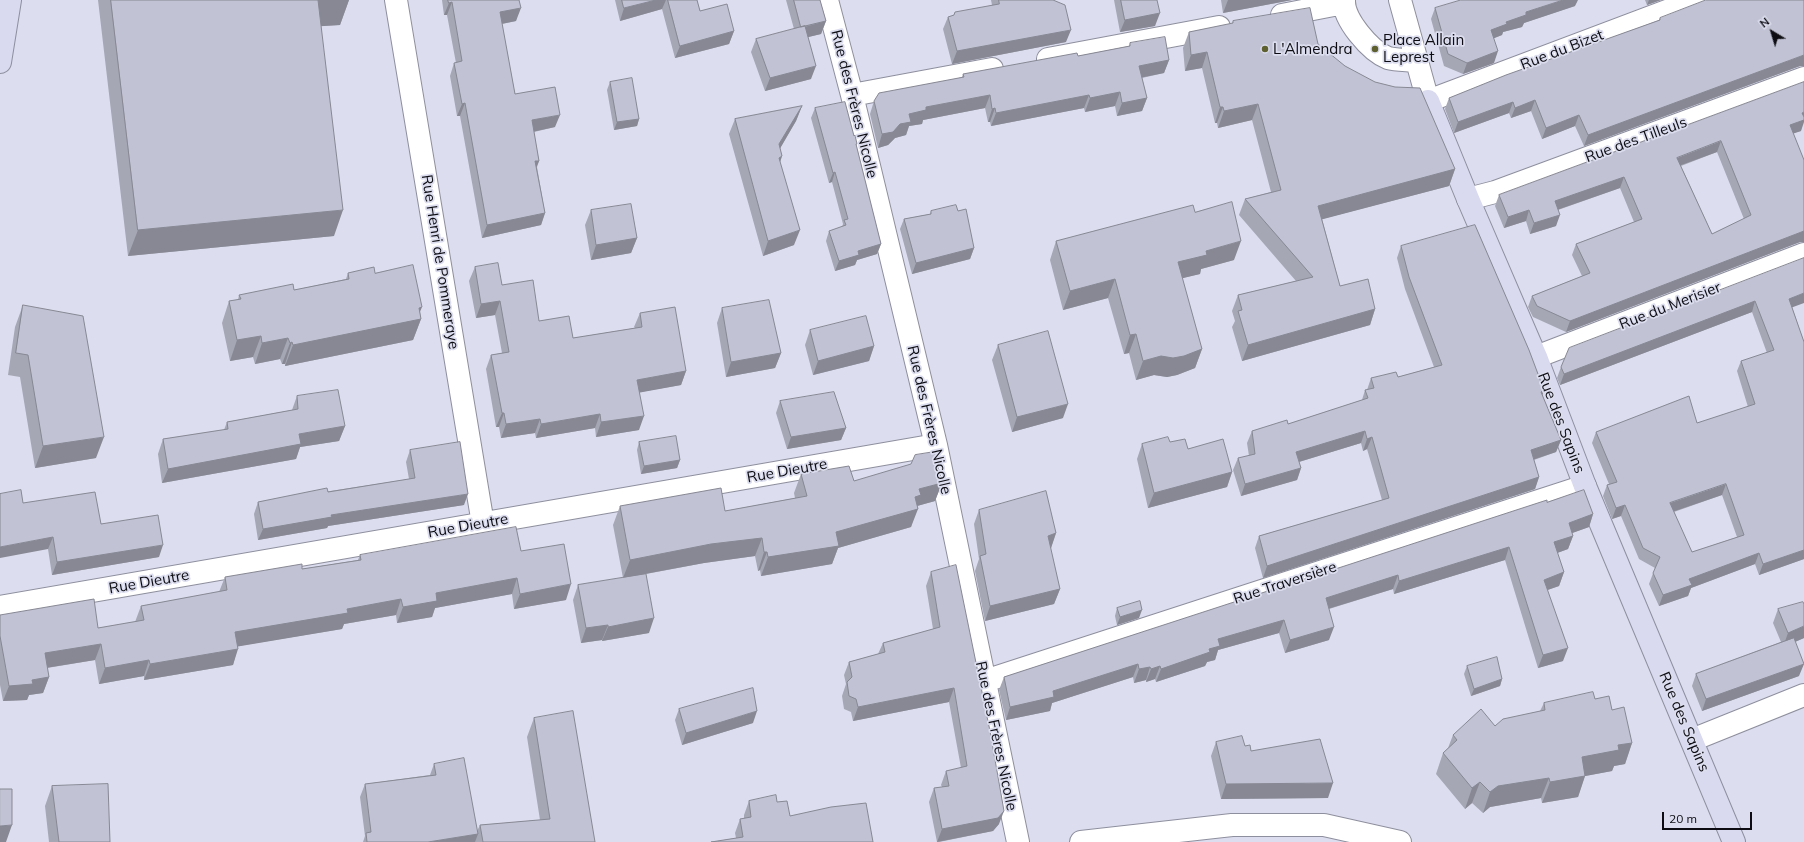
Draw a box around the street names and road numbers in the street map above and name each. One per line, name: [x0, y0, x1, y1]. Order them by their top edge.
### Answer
street label: Rue du Bizet: [1518, 26, 1606, 74]
street label: Rue des Frères Nicolle: [827, 28, 881, 180]
street label: Rue des Tilleuls: [1583, 113, 1689, 167]
street label: Rue Henri de Pommeraye: [417, 173, 463, 351]
street label: Rue du Merisier: [1617, 278, 1723, 334]
street label: Rue des Frères Nicolle: [903, 344, 955, 496]
street label: Rue des Sapins: [1533, 370, 1589, 476]
street label: Rue Dieutre: [745, 455, 829, 487]
street label: Rue Dieutre: [426, 510, 510, 542]
street label: Rue Traversière: [1231, 558, 1339, 608]
street label: Rue Dieutre: [107, 566, 191, 598]
street label: Rue des Frères Nicolle: [971, 660, 1021, 812]
street label: Rue des Sapins: [1655, 669, 1713, 775]

